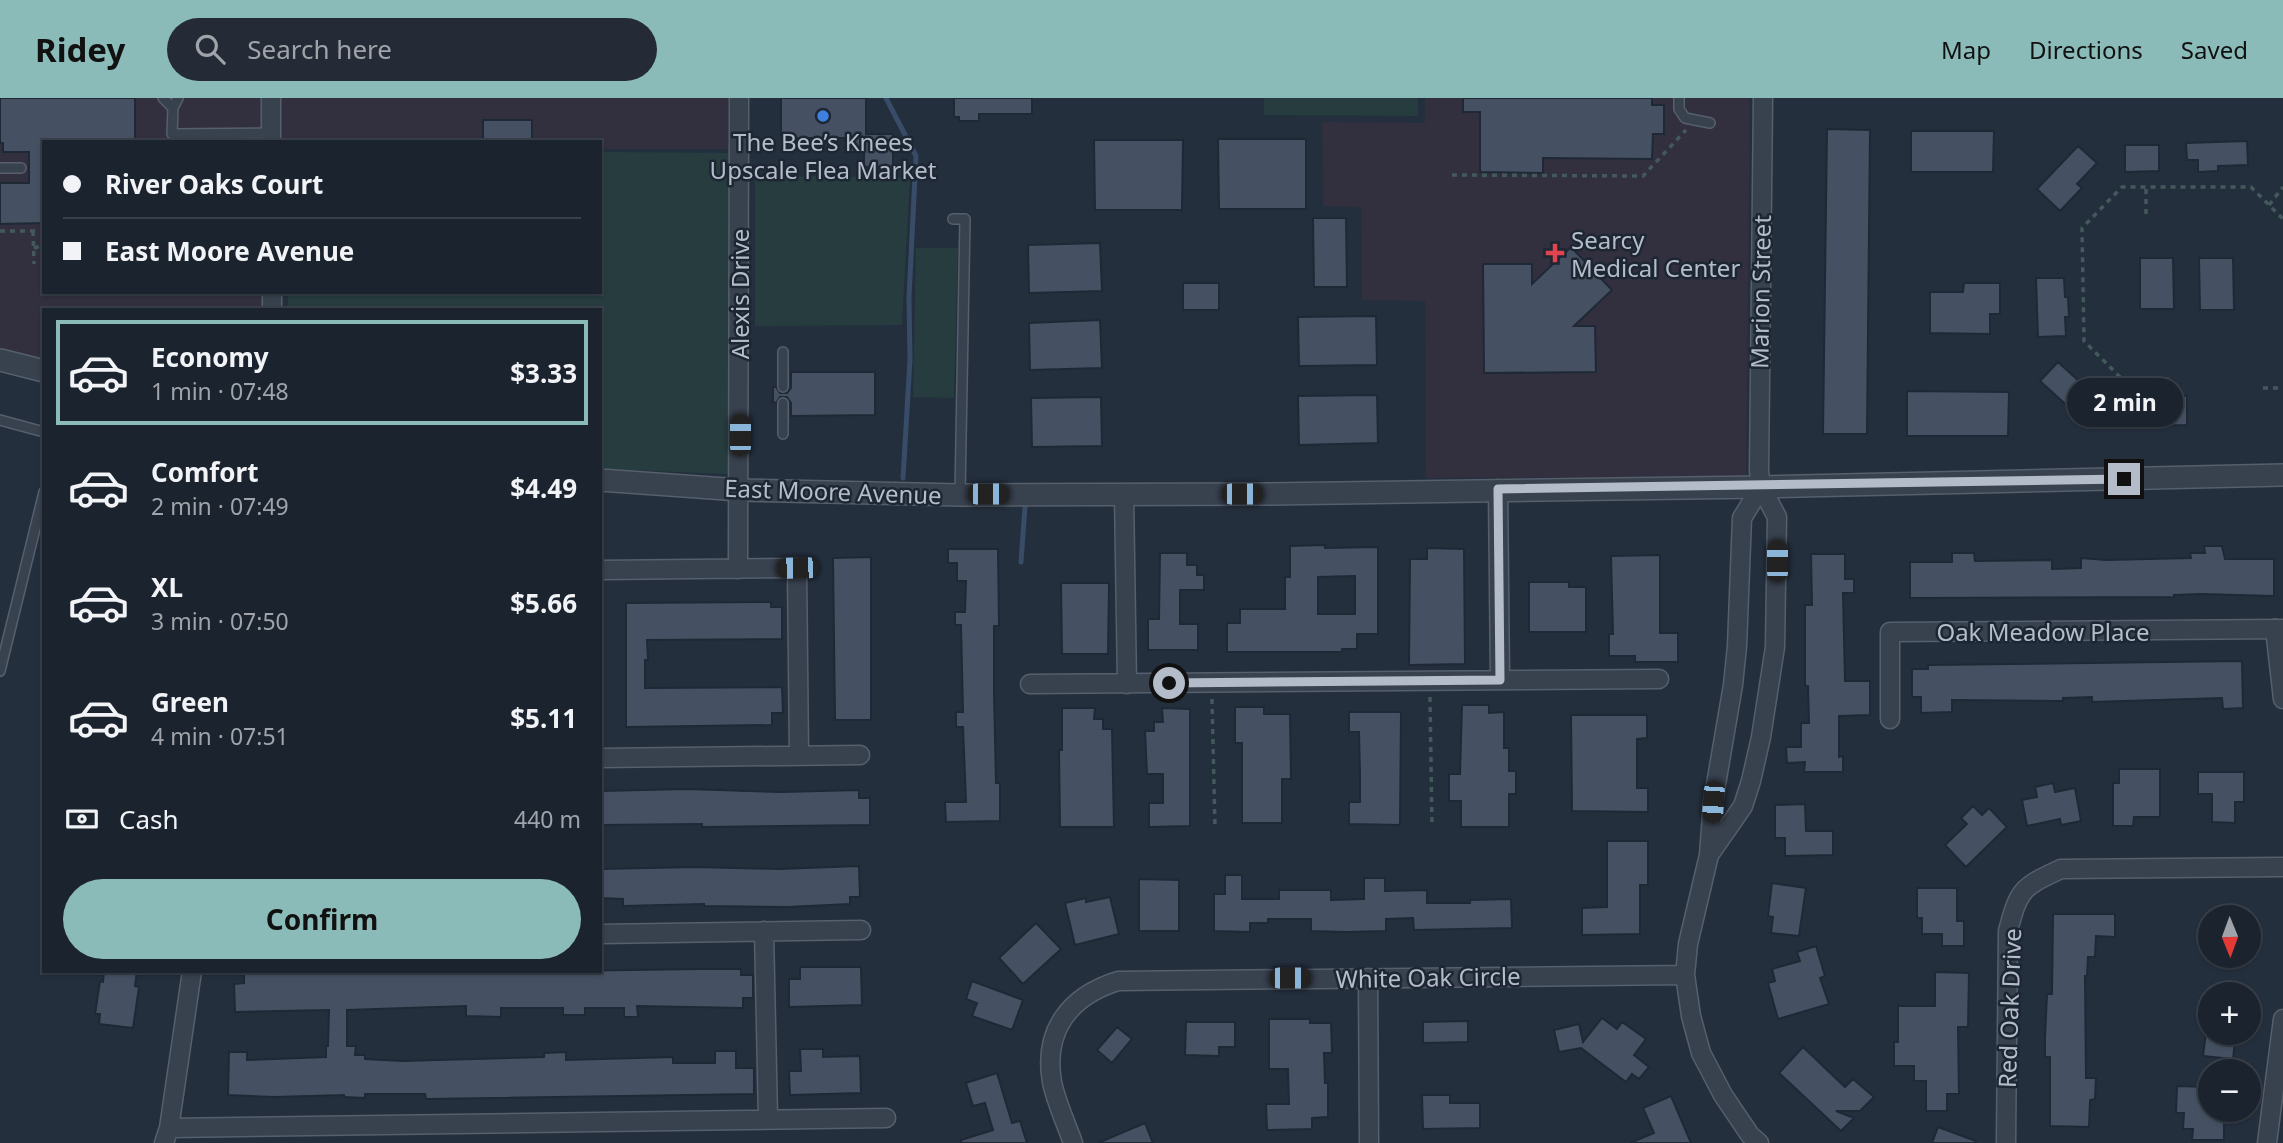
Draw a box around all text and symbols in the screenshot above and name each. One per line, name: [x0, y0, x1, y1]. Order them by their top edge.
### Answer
search box: [167, 18, 657, 81]
text: Ridey: [35, 27, 125, 72]
icon: search: [191, 30, 229, 68]
text: Search here: [247, 31, 392, 67]
text: Map: [1941, 33, 1991, 66]
text: Directions: [2029, 33, 2143, 66]
text: Saved: [2181, 33, 2248, 66]
marker: The Bee’s Knees Upscale Flea Market: [815, 108, 831, 124]
place label: The Bee’s Knees Upscale Flea Market: [710, 125, 937, 186]
text: River Oaks Court: [105, 166, 323, 202]
street label: Marion Street: [1742, 214, 1778, 369]
place label: Searcy Medical Center: [1571, 223, 1740, 284]
street label: Alexis Drive: [723, 229, 756, 359]
text: East Moore Avenue: [105, 233, 354, 269]
marker: Searcy Medical Center: [1545, 243, 1565, 263]
text: Economy: [151, 339, 269, 375]
icon: car: [67, 341, 130, 404]
text: $3.33: [510, 355, 577, 391]
text: 1 min · 07:48: [151, 375, 289, 407]
callout: 2 min: [2066, 378, 2182, 426]
text: 2 min: [2093, 386, 2157, 418]
car: [730, 414, 751, 456]
text: Comfort: [151, 454, 259, 490]
icon: car: [67, 456, 130, 519]
route end: [2108, 463, 2140, 495]
text: $4.49: [510, 470, 577, 506]
street label: East Moore Avenue: [724, 471, 942, 511]
car: [968, 484, 1010, 505]
car: [1222, 484, 1264, 505]
text: 2 min · 07:49: [151, 490, 289, 522]
car: [1767, 540, 1788, 582]
car: [776, 557, 819, 579]
text: XL: [151, 569, 183, 605]
icon: car: [67, 571, 130, 634]
text: $5.66: [510, 585, 577, 621]
text: 3 min · 07:50: [151, 605, 289, 637]
street label: Oak Meadow Place: [1936, 615, 2150, 648]
route start: [1153, 667, 1185, 699]
text: Green: [151, 684, 229, 720]
icon: car: [67, 686, 130, 749]
text: $5.11: [510, 700, 577, 736]
text: 4 min · 07:51: [151, 720, 289, 752]
car: [1702, 780, 1725, 824]
icon: cash: [63, 800, 101, 838]
text: Cash: [119, 801, 179, 837]
text: 440 m: [514, 803, 581, 835]
button: Confirm: [63, 879, 581, 959]
north arrow: [2198, 905, 2261, 968]
map controls: [2198, 905, 2261, 1122]
street label: Red Oak Drive: [1990, 927, 2028, 1089]
street label: White Oak Circle: [1335, 959, 1521, 995]
car: [1270, 968, 1312, 989]
button: +: [2198, 982, 2261, 1045]
button: −: [2198, 1059, 2261, 1122]

